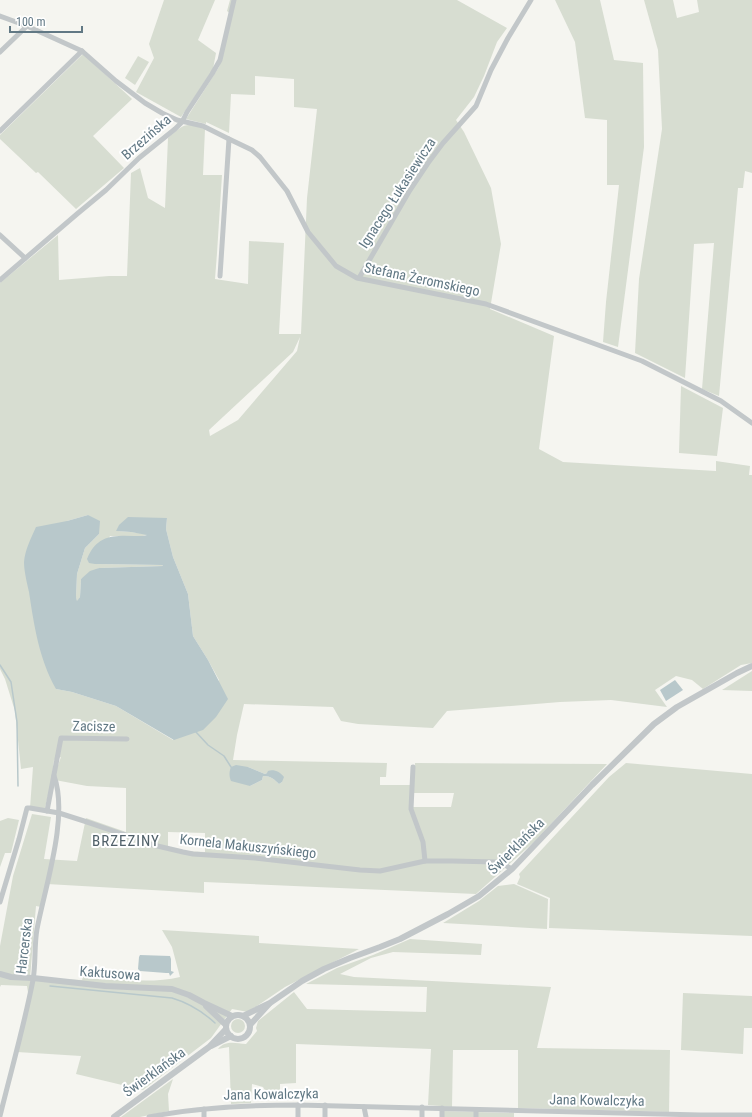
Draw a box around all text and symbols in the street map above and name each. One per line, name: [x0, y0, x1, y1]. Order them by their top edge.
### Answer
scale bar: [10, 8, 82, 34]
text: 100 m: [16, 15, 46, 29]
street label: Brzezińska: [118, 111, 174, 163]
street label: Ignacego Łukasiewicza: [355, 135, 439, 251]
street label: Stefana Żeromskiego: [363, 259, 481, 299]
street label: Zacisze: [73, 718, 116, 734]
street label: Świerklańska: [484, 814, 547, 877]
street label: Kornela Makuszyńskiego: [179, 831, 317, 861]
district label: BRZEZINY: [92, 832, 160, 850]
street label: Harcerska: [13, 917, 35, 975]
street label: Kaktusowa: [79, 963, 141, 983]
street label: Świerklańska: [119, 1043, 188, 1100]
street label: Jana Kowalczyka: [223, 1085, 319, 1103]
street label: Jana Kowalczyka: [549, 1091, 645, 1109]

